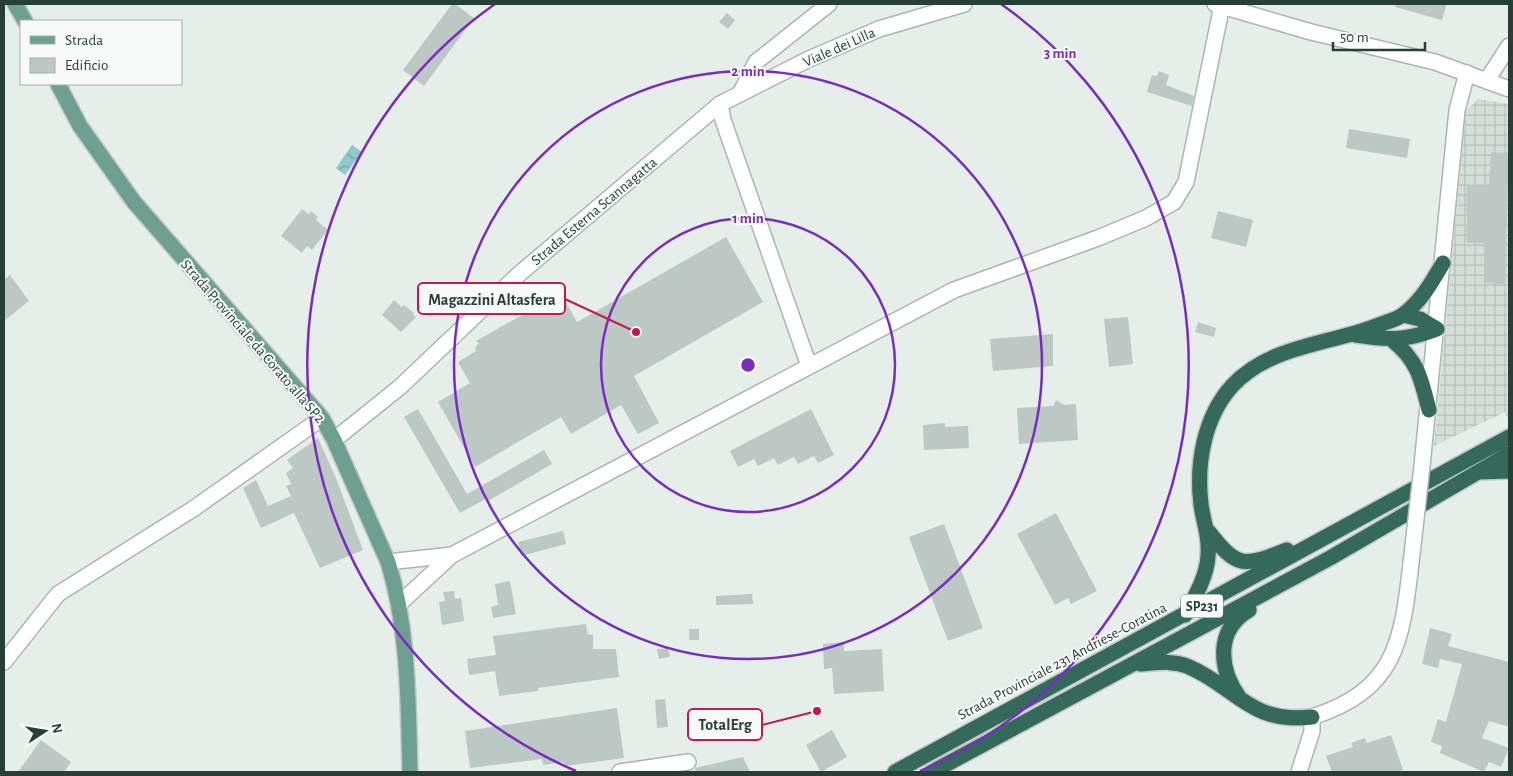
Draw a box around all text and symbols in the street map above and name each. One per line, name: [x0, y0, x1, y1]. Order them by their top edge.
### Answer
legend: [20, 20, 182, 85]
scale bar: [1333, 20, 1426, 52]
street label: Viale dei Lilla: [801, 25, 878, 70]
text: 50 m: [1340, 30, 1369, 45]
text: Strada: [65, 33, 103, 48]
text: 3 min: [1044, 46, 1076, 61]
text: Edificio: [65, 58, 108, 73]
text: 2 min: [731, 64, 765, 79]
street label: Strada Esterna Scannagatta: [529, 155, 660, 268]
text: 1 min: [732, 211, 764, 226]
street label: Strada Provinciale da Corato alla SP2: [178, 257, 328, 426]
callout: Magazzini Altasfera: [418, 283, 565, 314]
text: Magazzini Altasfera: [428, 292, 556, 308]
centre of rings: [739, 356, 757, 374]
road number: SP231: [1181, 594, 1223, 618]
street label: Strada Provinciale 231 Andriese-Coratina: [955, 600, 1169, 723]
north arrow: [20, 706, 70, 756]
callout: TotalErg: [688, 709, 762, 740]
text: TotalErg: [698, 717, 753, 733]
text: N: [49, 722, 65, 735]

